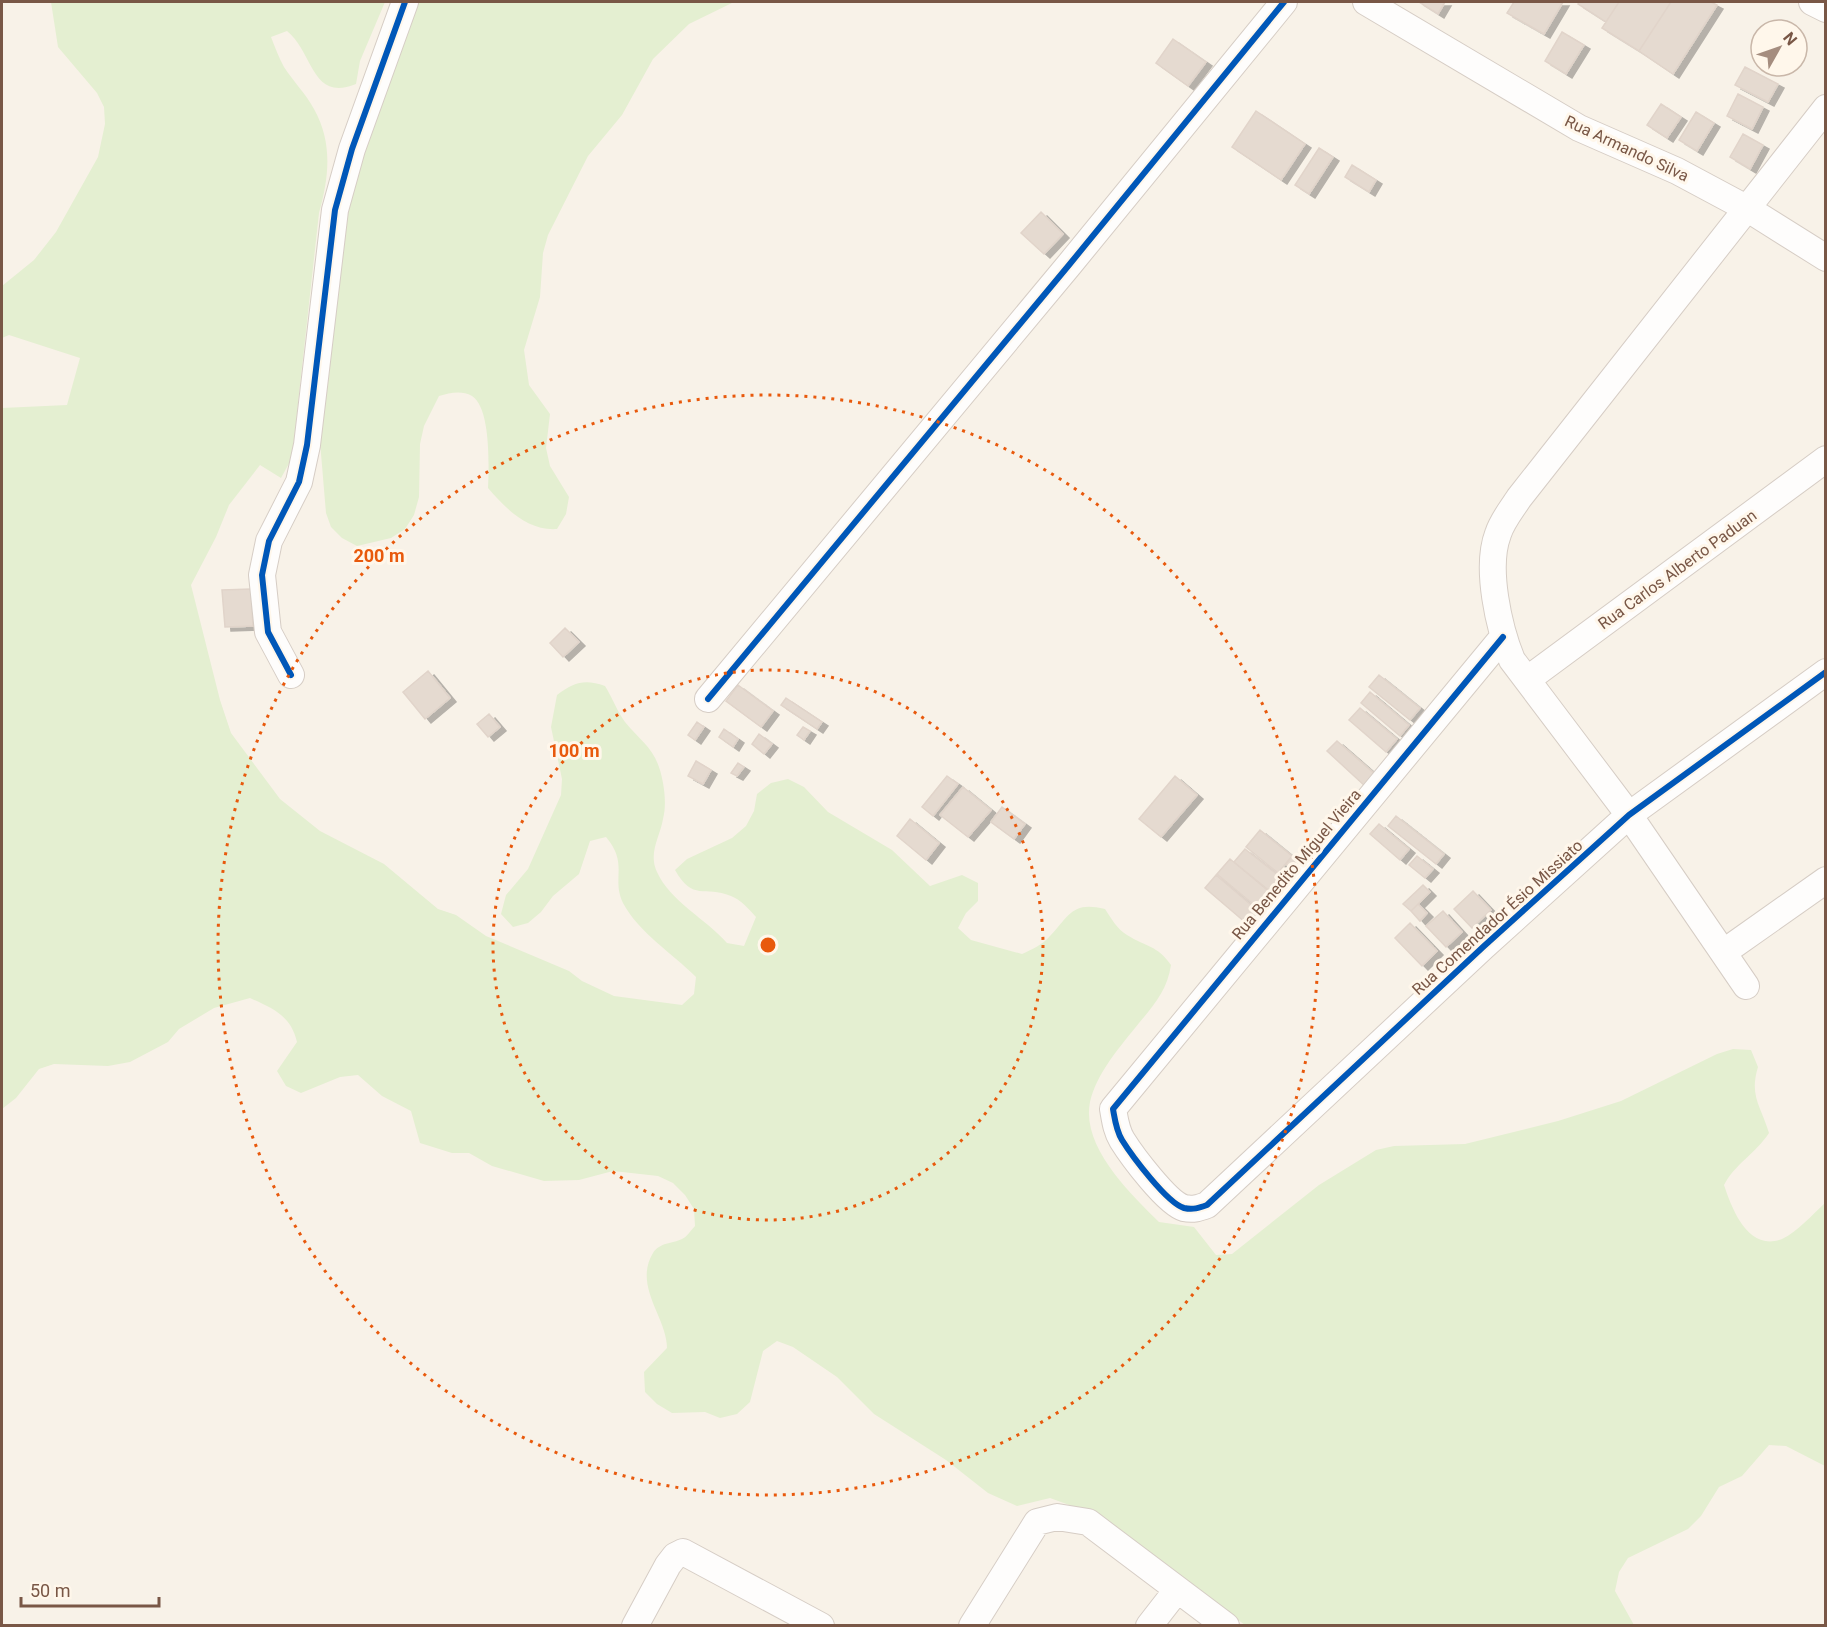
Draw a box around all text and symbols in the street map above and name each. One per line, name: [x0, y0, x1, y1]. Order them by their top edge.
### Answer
north arrow: [1749, 18, 1809, 78]
text: N: [1779, 28, 1801, 49]
street label: Rua Armando Silva: [1562, 111, 1692, 185]
street label: Rua Carlos Alberto Paduan: [1594, 506, 1760, 633]
text: 200 m: [353, 545, 405, 566]
text: 100 m: [548, 740, 600, 761]
street label: Rua Benedito Miguel Vieira: [1228, 785, 1365, 943]
street label: Rua Comendador Ésio Missiato: [1408, 836, 1587, 999]
centre of rings: [758, 935, 778, 955]
scale bar: [21, 1570, 159, 1608]
text: 50 m: [30, 1580, 70, 1601]

